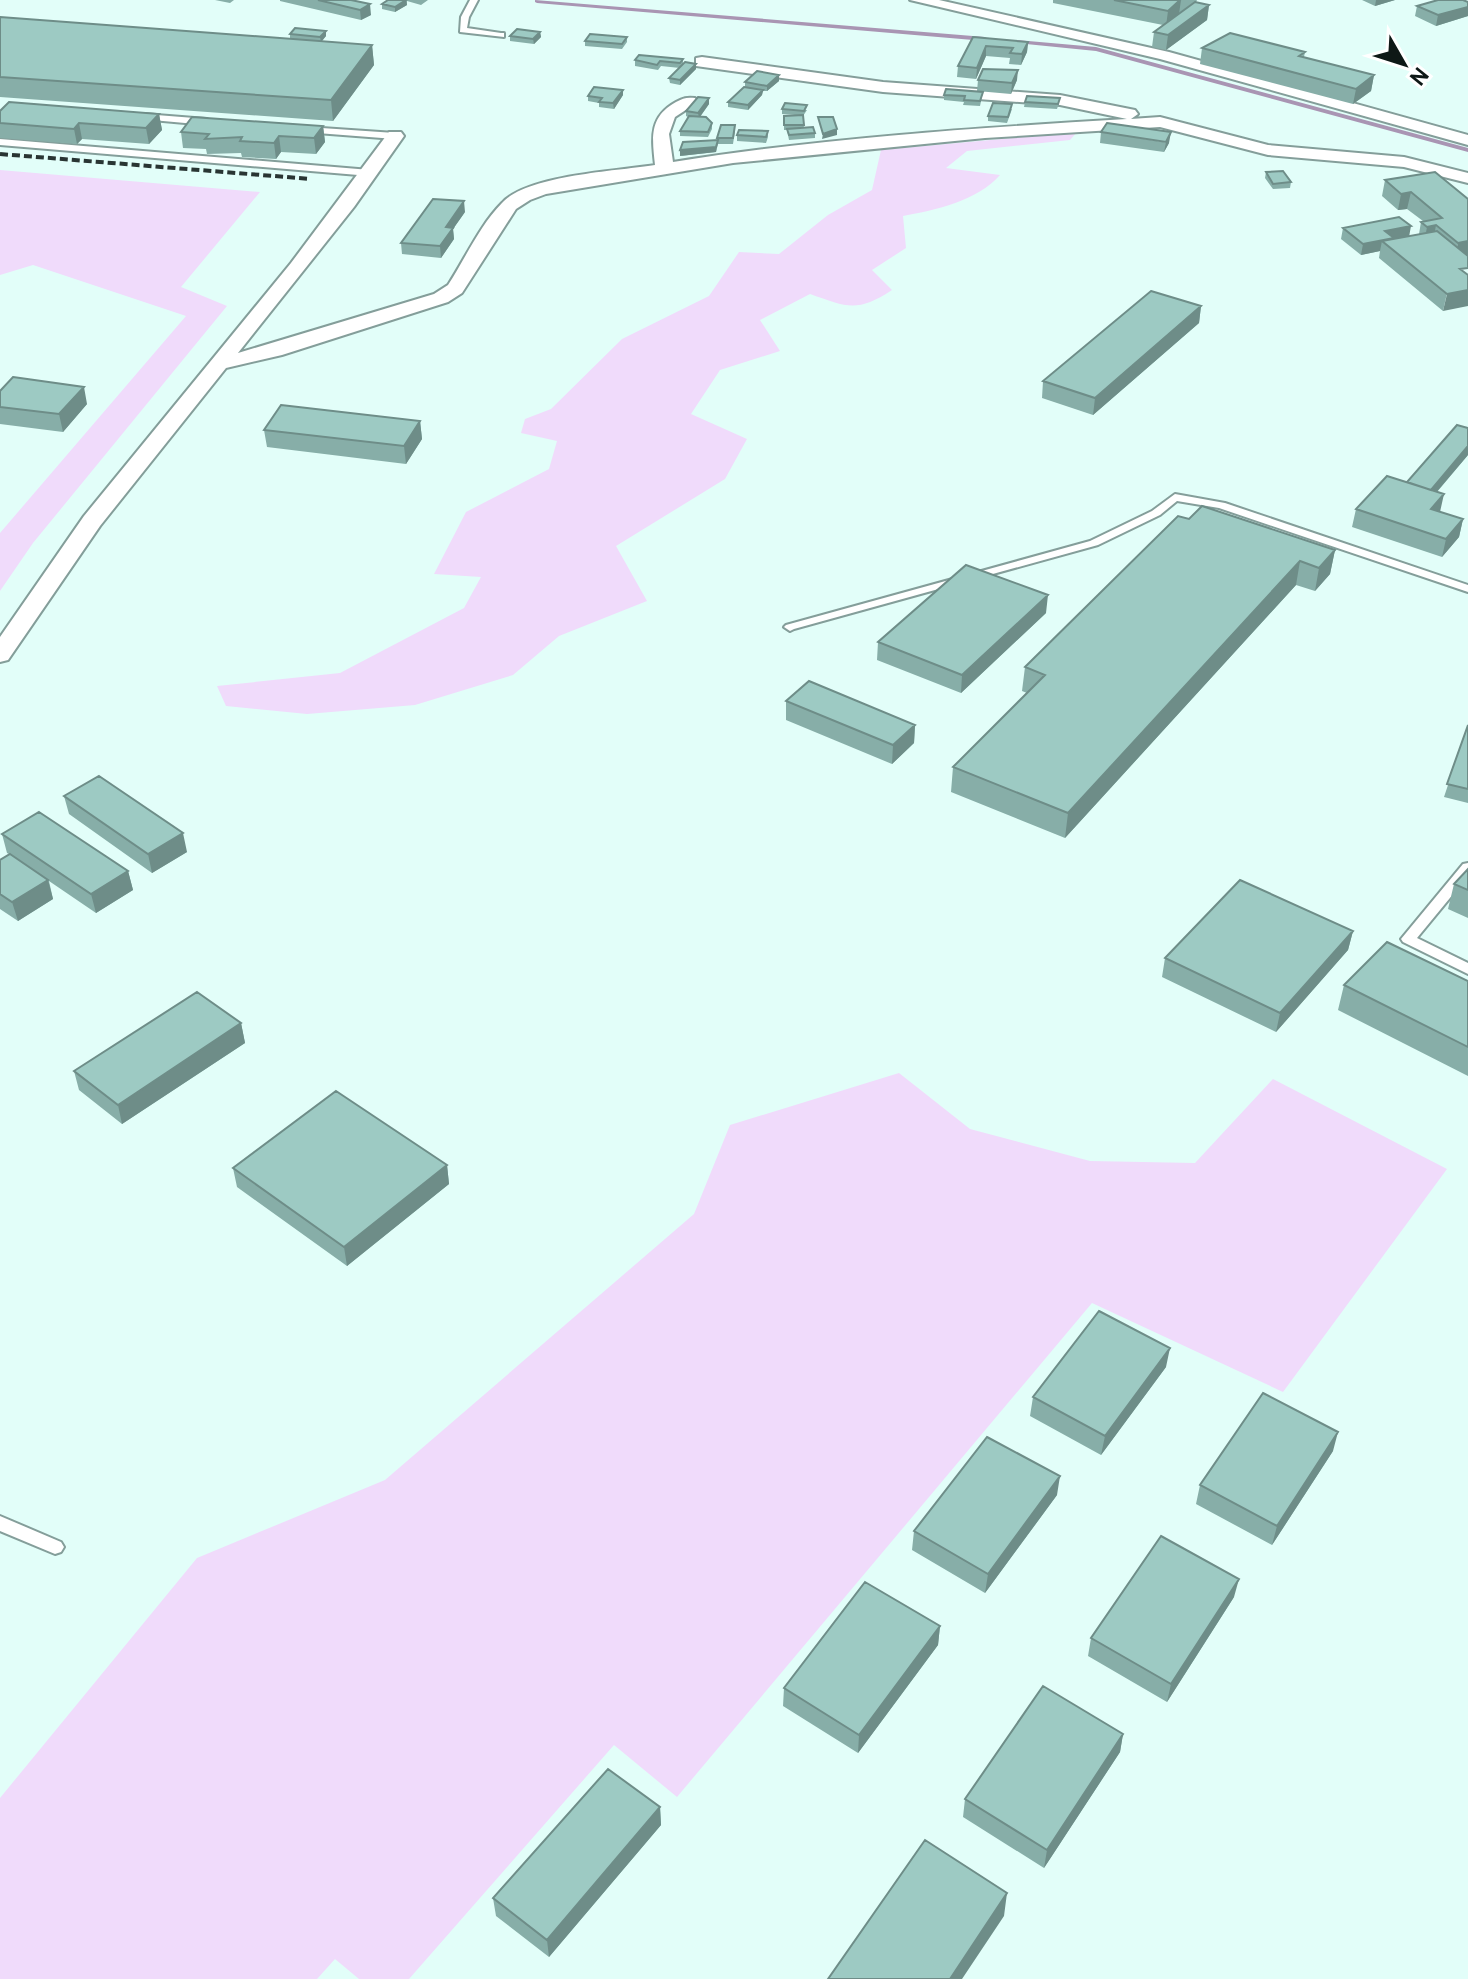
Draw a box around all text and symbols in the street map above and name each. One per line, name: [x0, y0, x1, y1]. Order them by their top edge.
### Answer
north arrow: [1364, 24, 1444, 104]
text: N: [1402, 60, 1433, 90]

